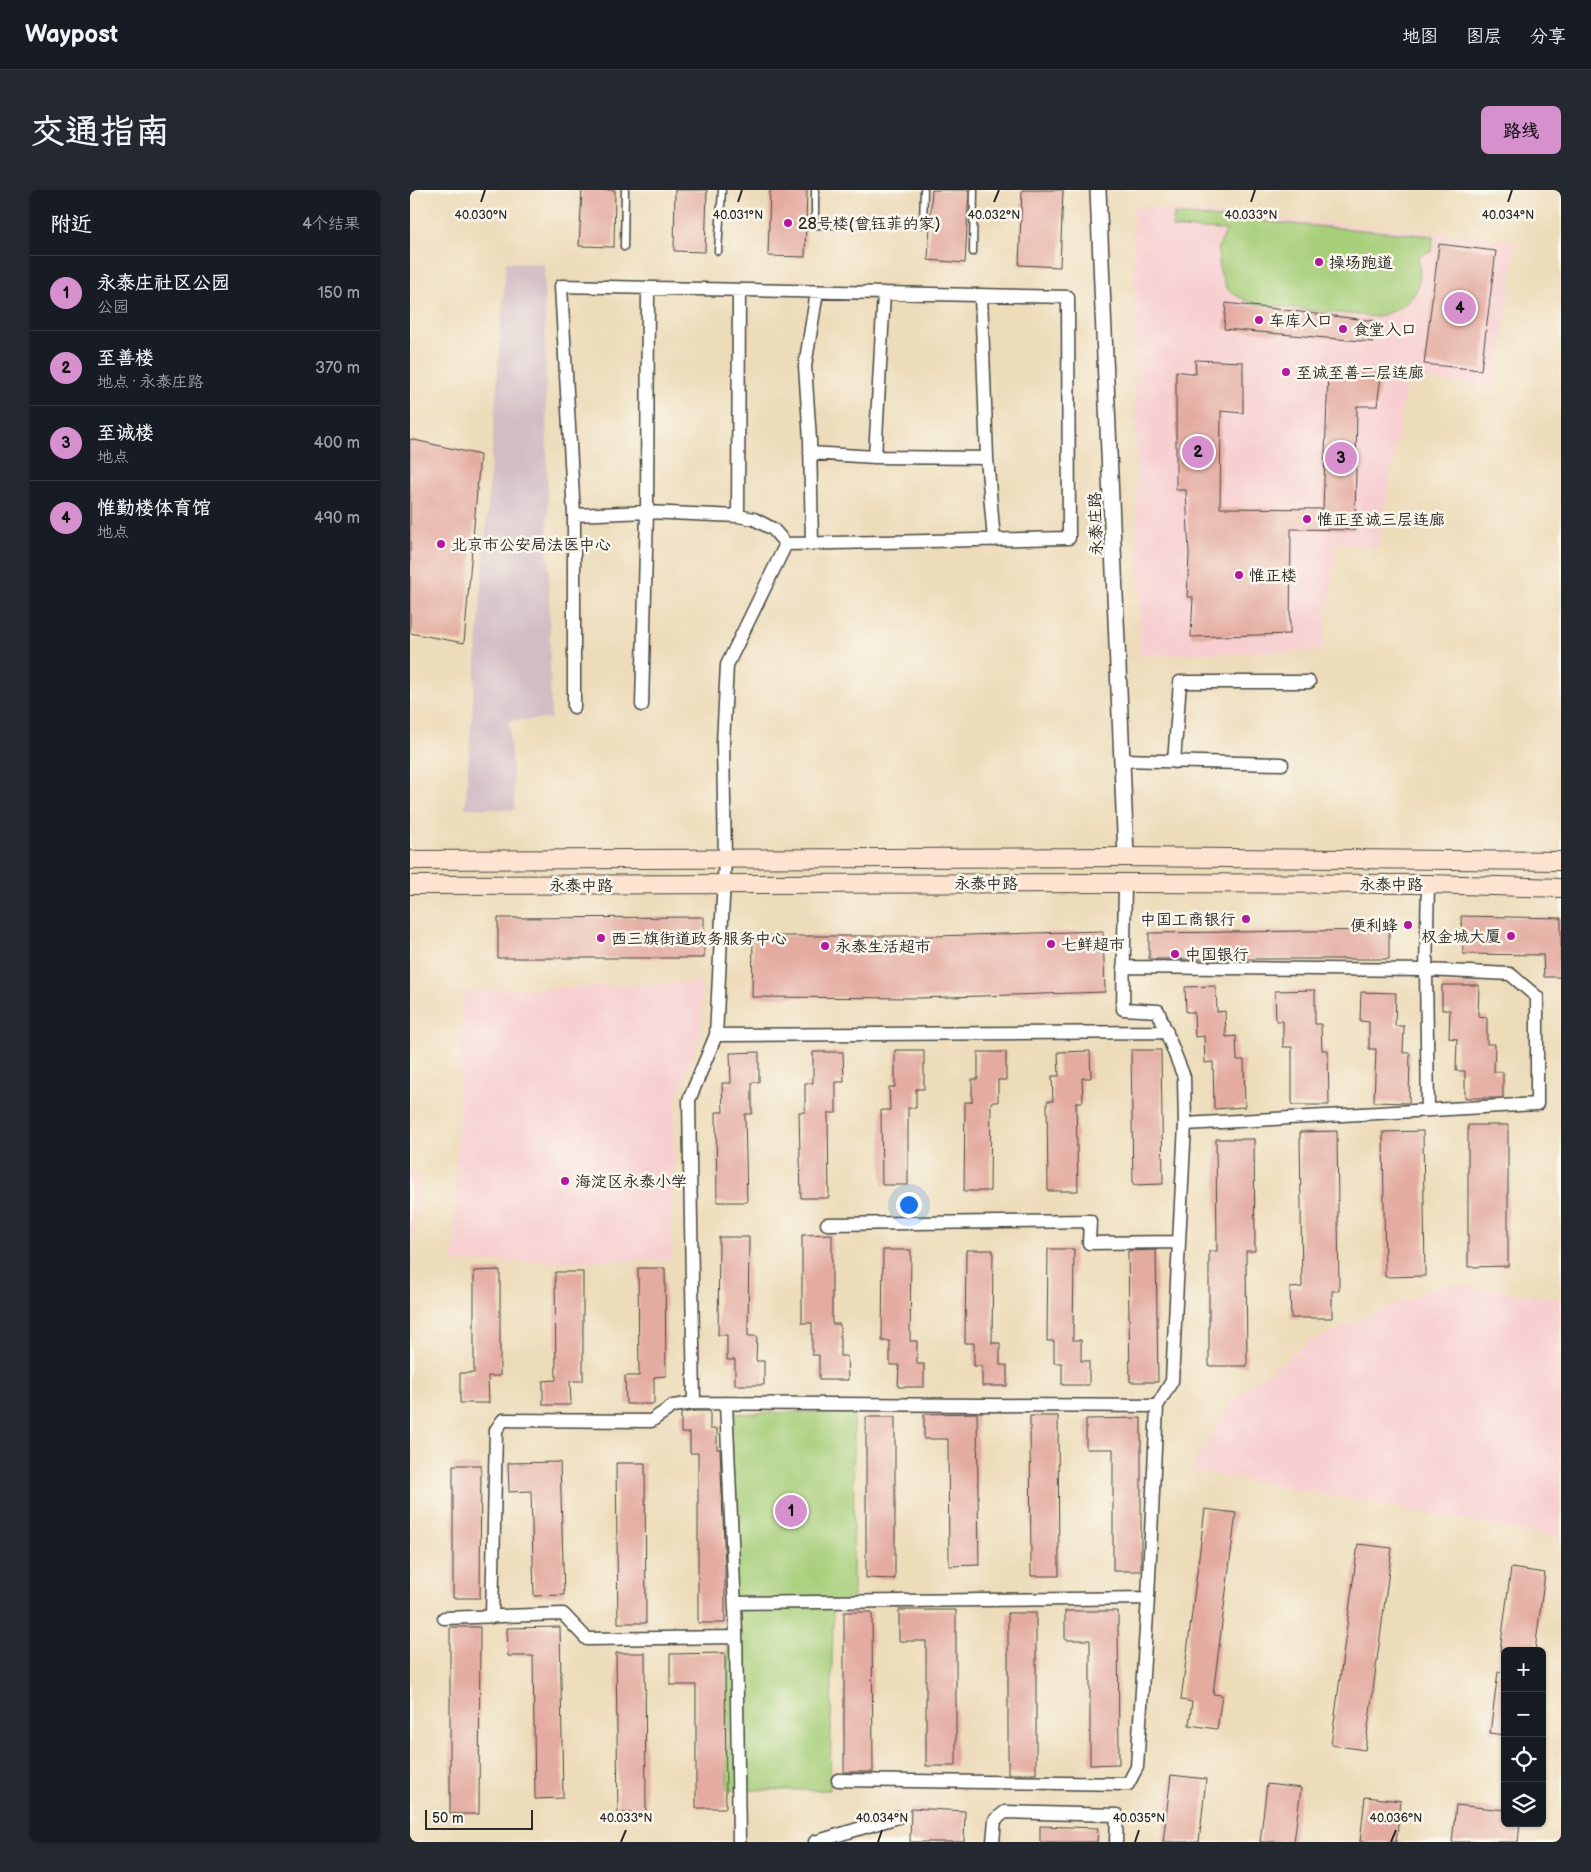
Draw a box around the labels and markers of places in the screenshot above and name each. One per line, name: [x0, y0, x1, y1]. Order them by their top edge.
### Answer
place label: 28号楼(曾钰菲的家): [798, 215, 941, 234]
marker: 28号楼(曾钰菲的家): [782, 217, 794, 229]
place label: 操场跑道: [1329, 254, 1393, 273]
marker: 操场跑道: [1313, 256, 1325, 268]
pin: 4: [1444, 289, 1476, 327]
place label: 车库入口: [1269, 312, 1333, 331]
marker: 车库入口: [1253, 314, 1265, 326]
place label: 食堂入口: [1353, 321, 1417, 340]
marker: 食堂入口: [1337, 323, 1349, 335]
place label: 至诚至善二层连廊: [1296, 364, 1424, 383]
marker: 至诚至善二层连廊: [1280, 366, 1292, 378]
pin: 2: [1182, 433, 1214, 471]
pin: 3: [1325, 439, 1357, 477]
place label: 惟正至诚三层连廊: [1317, 511, 1445, 530]
marker: 惟正至诚三层连廊: [1301, 513, 1313, 525]
place label: 北京市公安局法医中心: [451, 536, 611, 555]
marker: 北京市公安局法医中心: [435, 538, 447, 550]
place label: 惟正楼: [1249, 567, 1297, 586]
marker: 惟正楼: [1233, 569, 1245, 581]
place label: 中国工商银行: [1140, 911, 1236, 930]
marker: 中国工商银行: [1240, 913, 1252, 925]
place label: 便利蜂: [1350, 917, 1398, 936]
marker: 便利蜂: [1402, 919, 1414, 931]
place label: 权金城大厦: [1421, 928, 1501, 947]
place label: 西三旗街道政务服务中心: [611, 930, 787, 949]
marker: 权金城大厦: [1505, 930, 1517, 942]
marker: 西三旗街道政务服务中心: [595, 932, 607, 944]
place label: 七鲜超市: [1061, 936, 1125, 955]
place label: 永泰生活超市: [835, 938, 931, 957]
marker: 七鲜超市: [1045, 938, 1057, 950]
marker: 永泰生活超市: [819, 940, 831, 952]
place label: 中国银行: [1185, 946, 1249, 965]
marker: 中国银行: [1169, 948, 1181, 960]
place label: 海淀区永泰小学: [575, 1173, 687, 1192]
marker: 海淀区永泰小学: [559, 1175, 571, 1187]
pin: 1: [775, 1492, 807, 1530]

